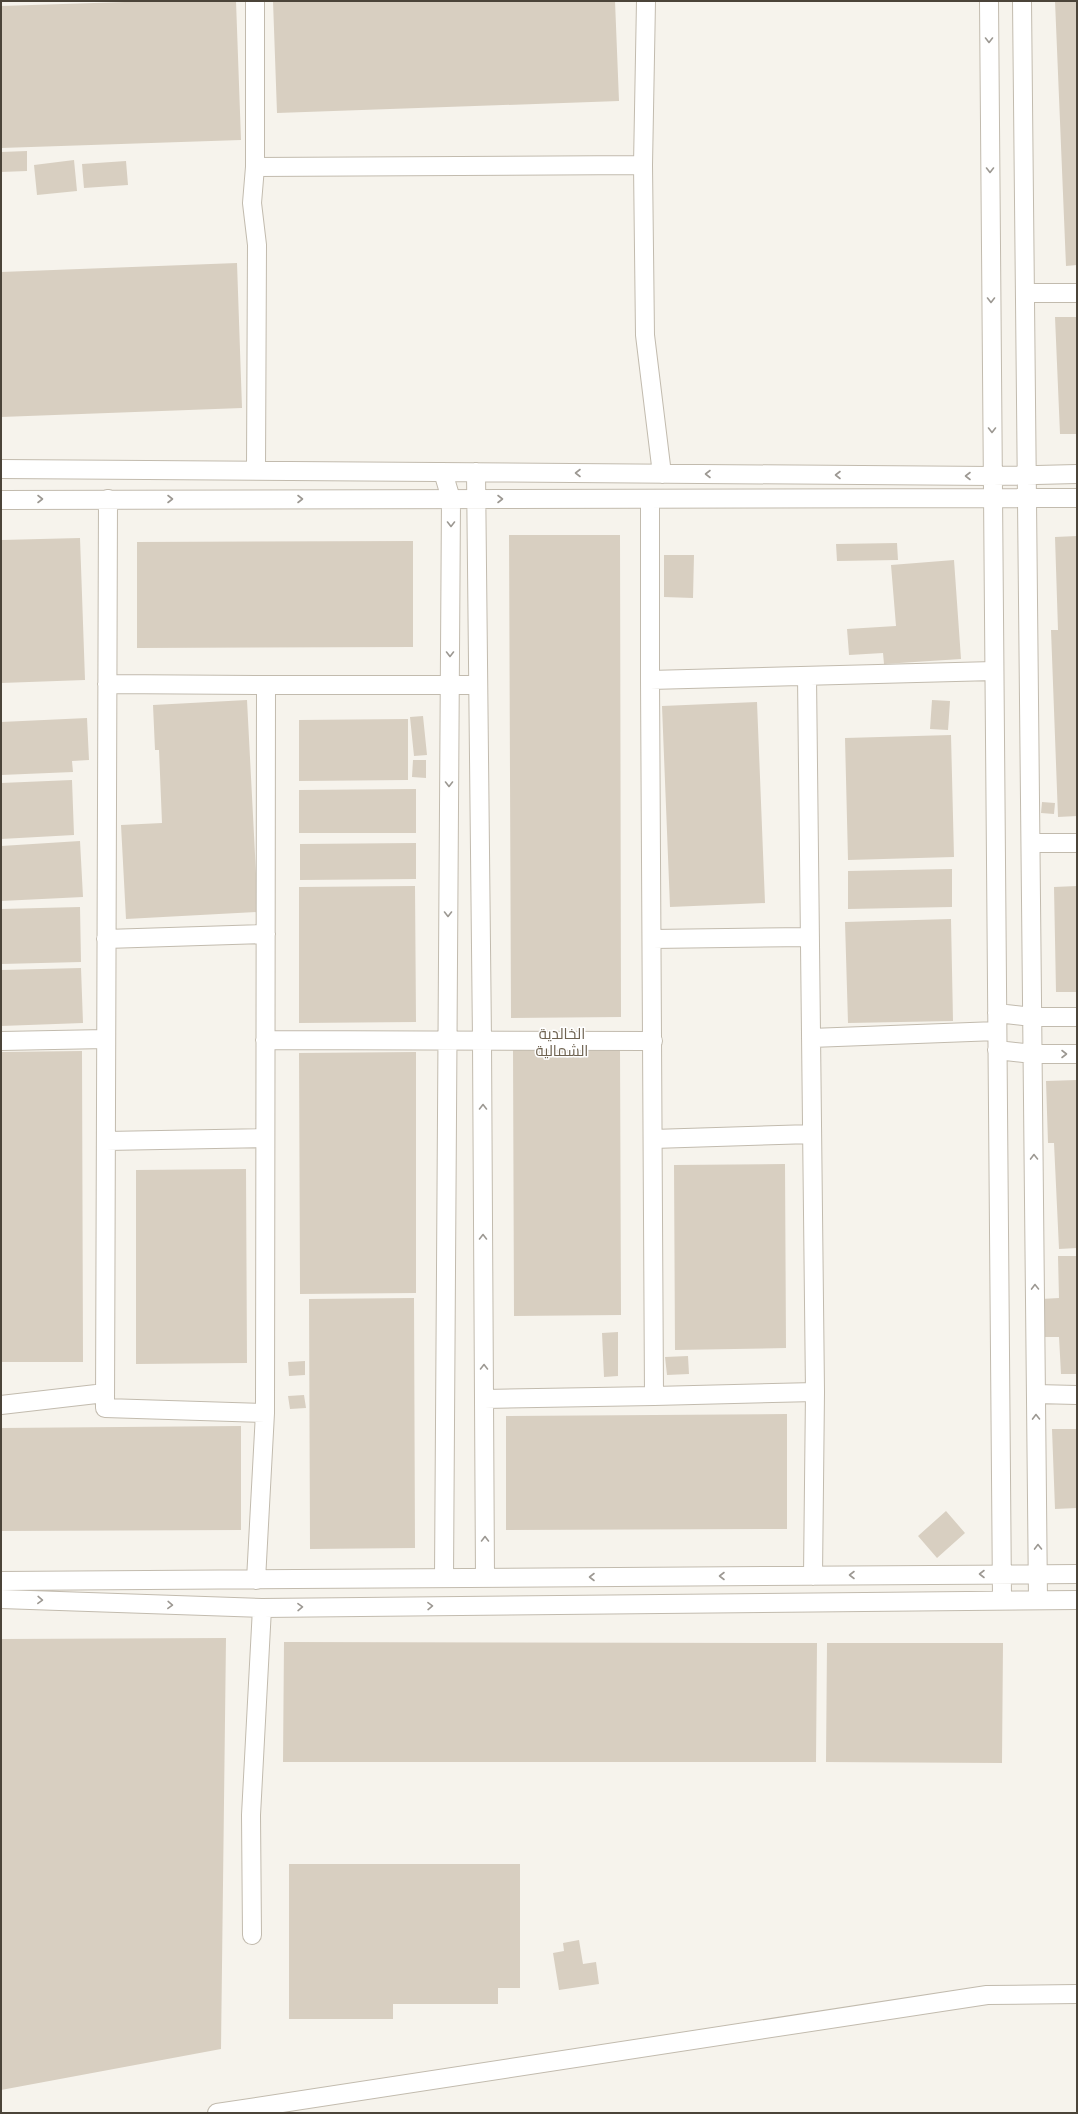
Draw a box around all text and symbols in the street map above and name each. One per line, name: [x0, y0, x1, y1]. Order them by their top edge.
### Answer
one-way arrow: [985, 37, 993, 43]
one-way arrow: [986, 167, 994, 173]
one-way arrow: [987, 297, 995, 303]
one-way arrow: [988, 427, 996, 433]
one-way arrow: [575, 469, 581, 477]
one-way arrow: [705, 470, 711, 478]
one-way arrow: [835, 471, 841, 479]
one-way arrow: [965, 472, 971, 480]
one-way arrow: [37, 495, 43, 504]
one-way arrow: [167, 495, 173, 503]
one-way arrow: [297, 495, 303, 503]
one-way arrow: [497, 495, 503, 503]
one-way arrow: [447, 521, 455, 527]
one-way arrow: [446, 651, 454, 657]
one-way arrow: [445, 781, 453, 787]
one-way arrow: [444, 911, 452, 917]
district label: الخالدية الشمالية: [536, 1025, 588, 1060]
one-way arrow: [1061, 1050, 1067, 1058]
one-way arrow: [479, 1104, 487, 1110]
one-way arrow: [1030, 1154, 1038, 1160]
one-way arrow: [479, 1234, 487, 1240]
one-way arrow: [1031, 1284, 1039, 1290]
one-way arrow: [480, 1364, 488, 1370]
one-way arrow: [1032, 1414, 1041, 1420]
one-way arrow: [481, 1536, 489, 1542]
one-way arrow: [1034, 1544, 1042, 1550]
one-way arrow: [979, 1570, 985, 1579]
one-way arrow: [849, 1571, 855, 1579]
one-way arrow: [719, 1572, 725, 1580]
one-way arrow: [589, 1573, 595, 1581]
one-way arrow: [37, 1596, 43, 1605]
one-way arrow: [167, 1601, 173, 1609]
one-way arrow: [427, 1602, 433, 1610]
one-way arrow: [297, 1603, 303, 1611]

